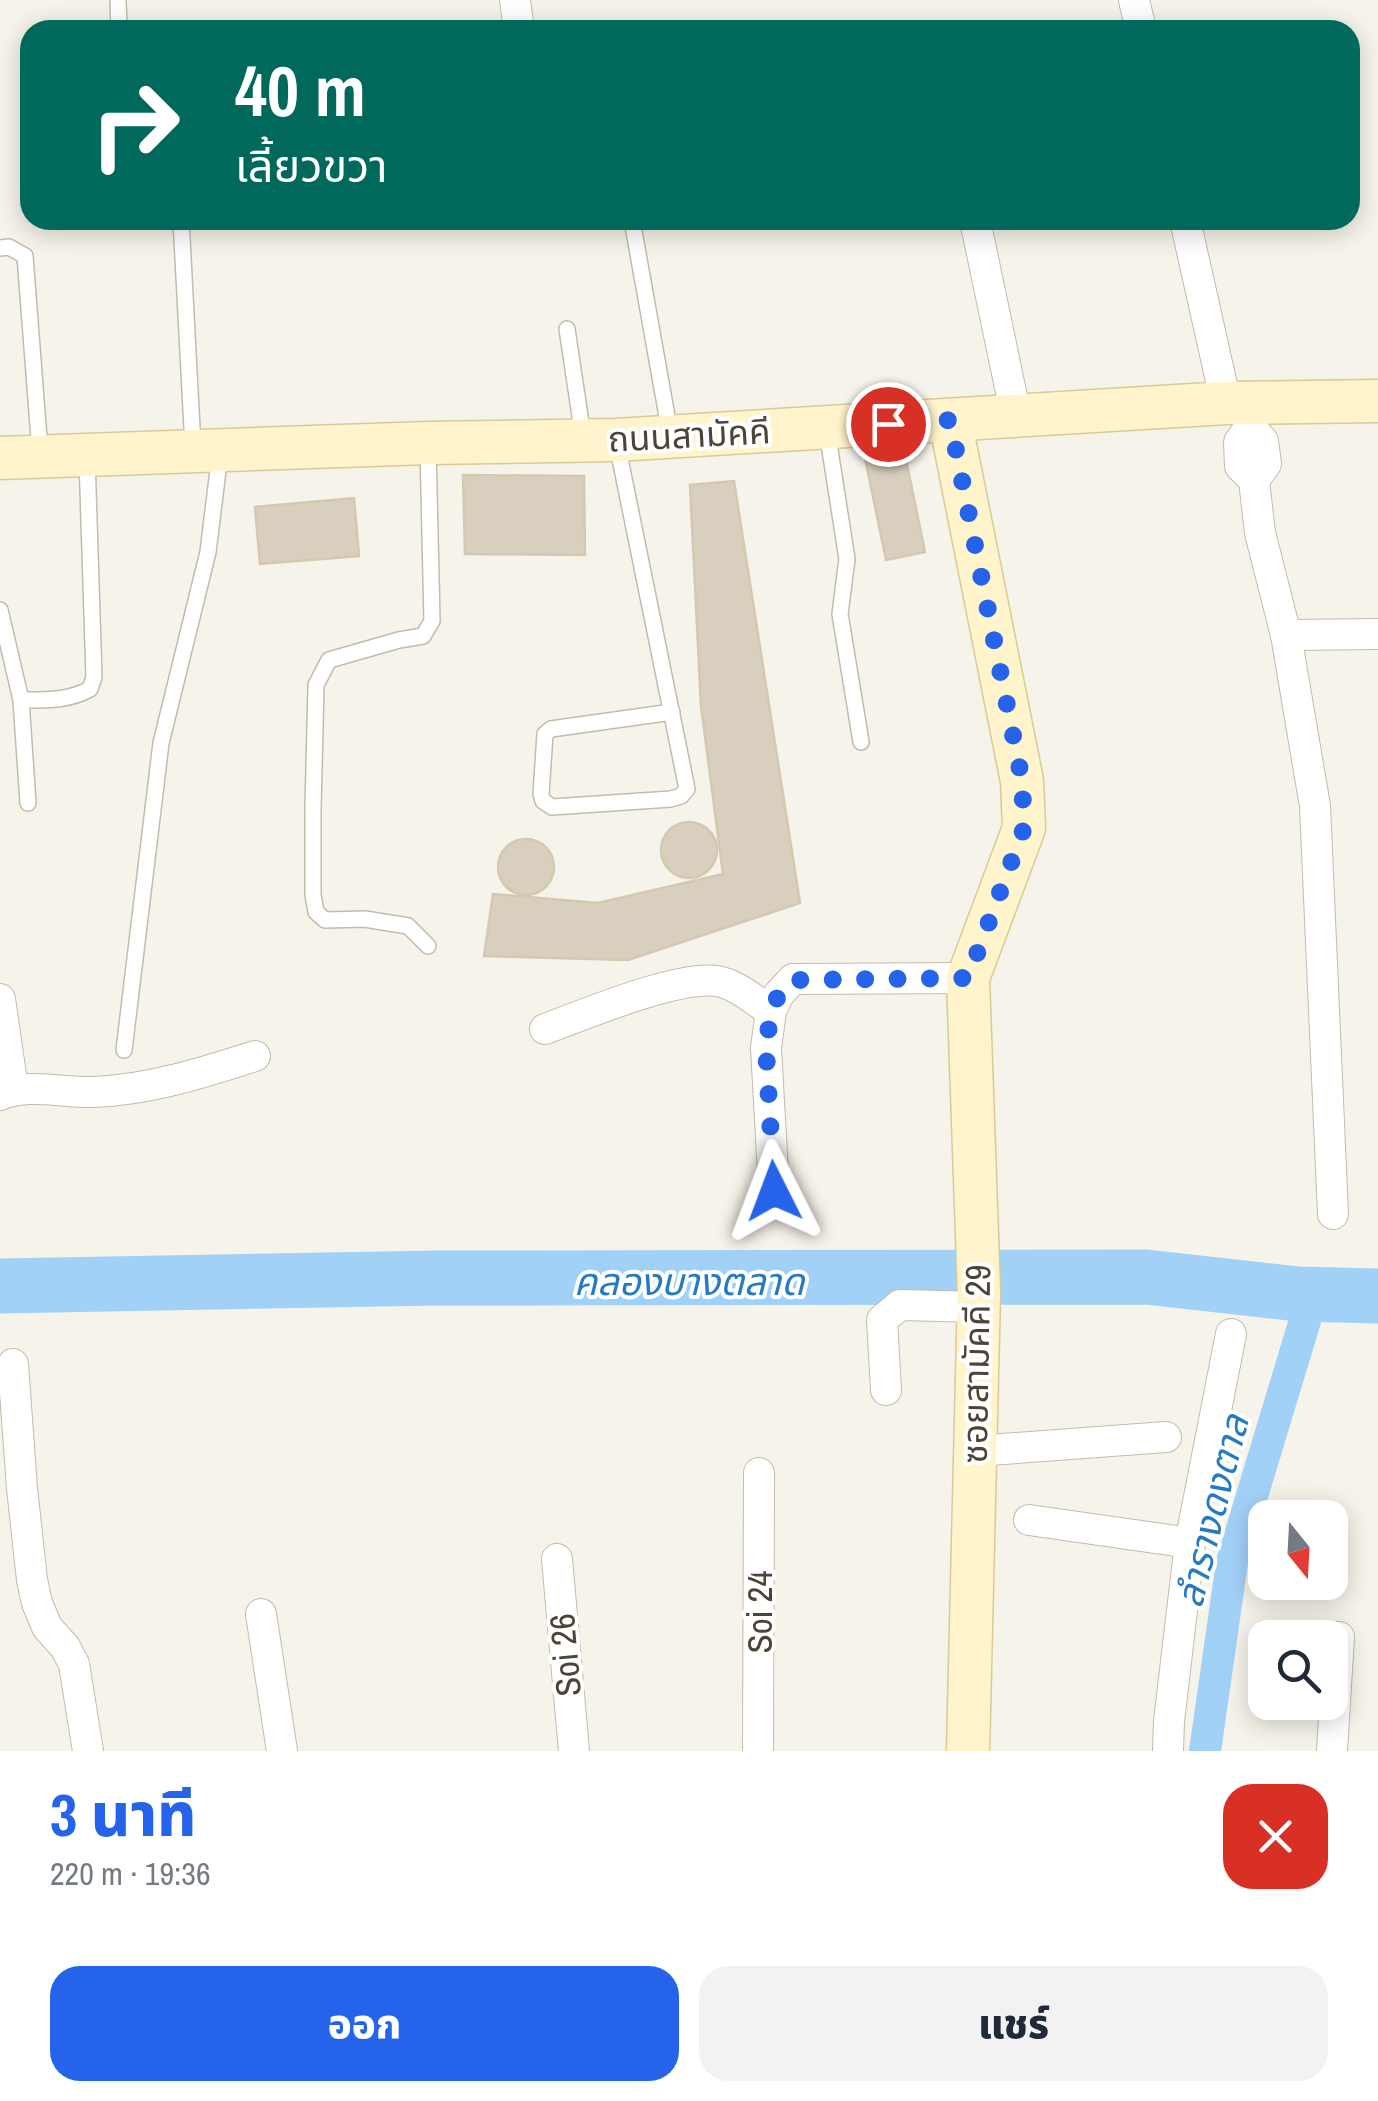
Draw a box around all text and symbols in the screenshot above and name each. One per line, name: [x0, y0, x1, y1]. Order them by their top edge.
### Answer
text: 40 m: [235, 44, 366, 138]
icon: right: [70, 60, 200, 190]
text: เลี้ยวขวา: [235, 135, 387, 196]
pin: [846, 382, 931, 467]
icon: arrive: [861, 397, 916, 452]
street label: ถนนสามัคคี: [607, 407, 771, 463]
position arrow: [722, 1139, 826, 1243]
water label: คลองบางตลาด: [574, 1256, 806, 1307]
street label: ซอยสามัคคี 29: [951, 1264, 1001, 1464]
water label: ลำรางดงตาล: [1163, 1408, 1261, 1613]
north arrow: [1248, 1500, 1348, 1600]
map controls: [1248, 1500, 1348, 1720]
street label: Soi 24: [736, 1570, 783, 1654]
street label: Soi 26: [538, 1612, 592, 1698]
button: search: [1248, 1620, 1348, 1720]
text: 3 นาที: [50, 1774, 196, 1855]
button: close: [1223, 1784, 1328, 1889]
text: 220 m · 19:36: [50, 1852, 210, 1895]
button: ออก: [50, 1966, 679, 2081]
button: แชร์: [699, 1966, 1328, 2081]

